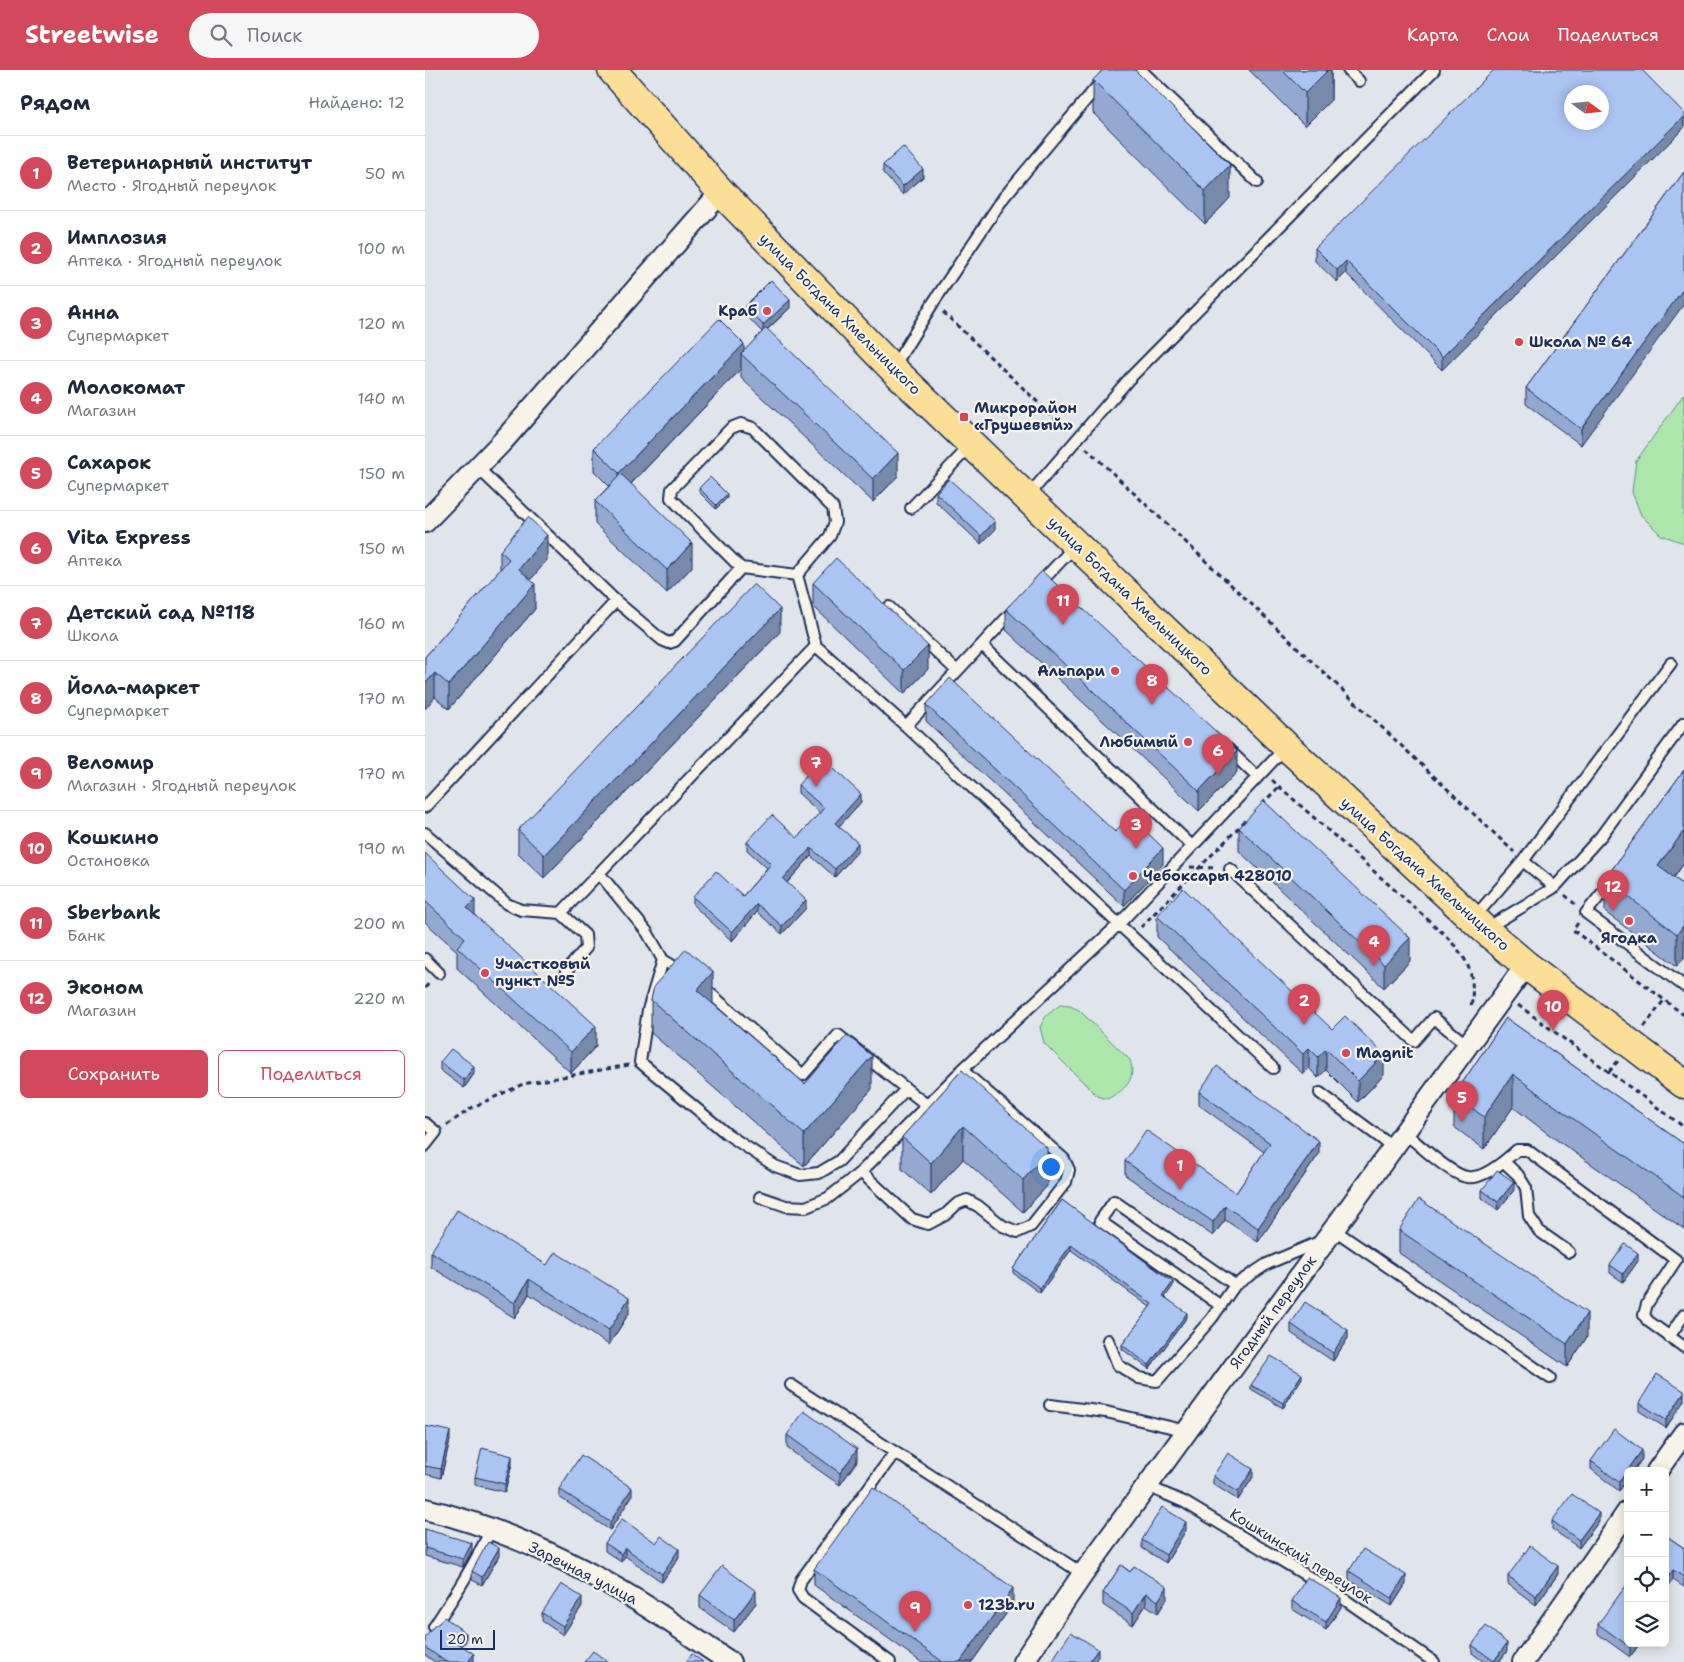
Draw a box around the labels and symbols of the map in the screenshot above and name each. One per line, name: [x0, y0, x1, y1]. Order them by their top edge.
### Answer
north arrow: [1564, 85, 1609, 130]
street label: улица Богдана Хмельницкого: [755, 229, 925, 399]
place label: Краб: [718, 301, 758, 321]
marker: Краб: [761, 305, 773, 317]
place label: Школа № 64: [1529, 332, 1632, 352]
marker: Школа № 64: [1513, 336, 1525, 348]
place label: Микрорайон «Грушевый»: [974, 398, 1077, 435]
marker: Микрорайон «Грушевый»: [958, 411, 970, 423]
street label: улица Богдана Хмельницкого: [1044, 512, 1216, 680]
pin: 11: [1047, 584, 1079, 625]
place label: Альпари: [1037, 661, 1106, 681]
pin: 8: [1136, 664, 1168, 705]
marker: Альпари: [1109, 665, 1121, 677]
place label: Любимый: [1100, 732, 1179, 752]
pin: 6: [1202, 734, 1234, 775]
marker: Любимый: [1182, 736, 1194, 748]
pin: 7: [800, 746, 832, 787]
street label: улица Богдана Хмельницкого: [1336, 793, 1514, 955]
pin: 3: [1120, 808, 1152, 849]
place label: Чебоксары 428010: [1143, 866, 1292, 886]
marker: Чебоксары 428010: [1127, 870, 1139, 882]
pin: 12: [1597, 870, 1629, 911]
marker: Ягодка: [1623, 915, 1635, 927]
pin: 4: [1358, 925, 1390, 966]
place label: Ягодка: [1601, 928, 1658, 948]
place label: Участковый пункт №5: [495, 954, 591, 991]
marker: Участковый пункт №5: [479, 967, 491, 979]
pin: 2: [1288, 984, 1320, 1025]
pin: 10: [1537, 990, 1569, 1031]
place label: Magnit: [1356, 1043, 1413, 1063]
marker: Magnit: [1340, 1047, 1352, 1059]
pin: 5: [1446, 1081, 1478, 1122]
pin: 1: [1164, 1149, 1196, 1190]
your location: [1038, 1154, 1064, 1180]
street label: Ягодный переулок: [1225, 1251, 1321, 1373]
street label: Кошкинский переулок: [1226, 1504, 1376, 1608]
street label: Заречная улица: [525, 1537, 641, 1609]
pin: 9: [899, 1591, 931, 1632]
place label: 123b.ru: [978, 1595, 1035, 1615]
marker: 123b.ru: [962, 1599, 974, 1611]
scale bar: [440, 1627, 495, 1650]

